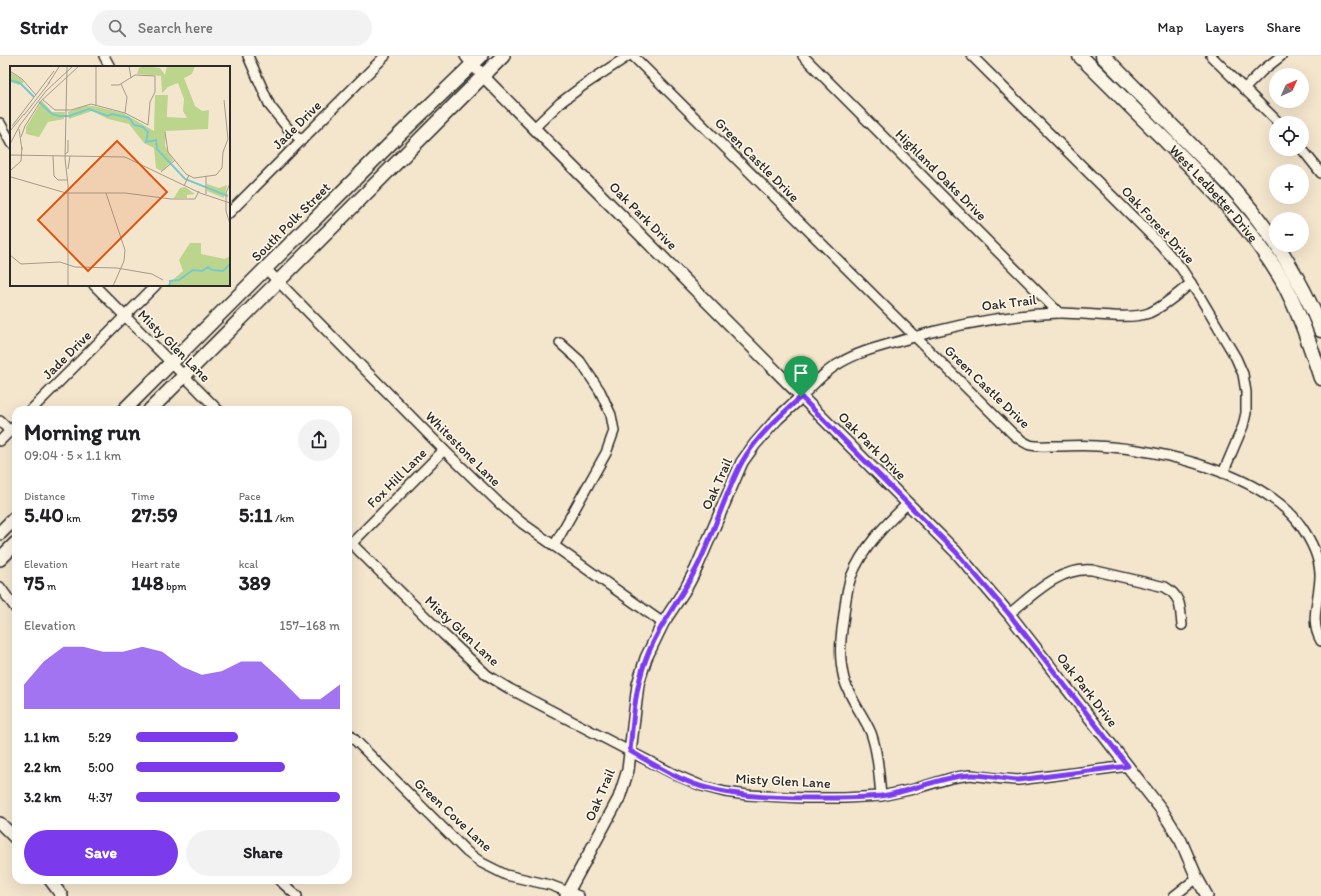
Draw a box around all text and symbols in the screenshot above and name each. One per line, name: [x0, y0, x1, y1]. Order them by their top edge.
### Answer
search box: [92, 10, 372, 46]
text: Stridr: [20, 16, 68, 39]
icon: search: [106, 17, 128, 39]
text: Search here: [138, 19, 213, 37]
text: Map: [1158, 19, 1183, 36]
text: Layers: [1205, 19, 1244, 36]
text: Share: [1266, 19, 1301, 36]
inset map: [10, 66, 230, 286]
north arrow: [1269, 68, 1309, 108]
map controls: [1269, 68, 1309, 252]
street label: Jade Drive: [269, 97, 325, 153]
street label: Green Castle Drive: [711, 114, 803, 206]
button: locate: [1269, 116, 1309, 156]
street label: Highland Oaks Drive: [892, 126, 990, 224]
street label: West Ledbetter Drive: [1166, 141, 1262, 246]
button: +: [1269, 164, 1309, 204]
street label: Oak Park Drive: [605, 178, 681, 254]
street label: South Polk Street: [248, 179, 334, 265]
street label: Oak Forest Drive: [1118, 183, 1199, 268]
button: −: [1269, 212, 1309, 252]
street label: Oak Trail: [981, 291, 1037, 315]
street label: Misty Glen Lane: [134, 306, 214, 386]
street label: Jade Drive: [39, 327, 95, 383]
street label: Green Castle Drive: [941, 342, 1034, 432]
pin: [784, 356, 818, 397]
icon: arrive: [790, 362, 812, 384]
street label: Whitestone Lane: [422, 408, 504, 490]
street label: Oak Park Drive: [834, 408, 910, 484]
text: Morning run: [24, 419, 140, 446]
button: share: [298, 419, 340, 461]
street label: Fox Hill Lane: [364, 444, 431, 511]
text: 09:04 · 5 × 1.1 km: [24, 448, 121, 463]
street label: Oak Trail: [698, 455, 736, 513]
text: Distance: [24, 490, 65, 503]
text: Time: [131, 490, 155, 503]
text: Pace: [239, 490, 261, 503]
text: 5.40: [24, 503, 64, 527]
text: 27:59: [131, 503, 178, 527]
text: 5:11: [239, 503, 273, 527]
text: km: [64, 512, 81, 525]
text: /km: [273, 512, 294, 525]
text: Elevation: [24, 558, 68, 571]
text: Heart rate: [131, 558, 180, 571]
text: kcal: [239, 558, 258, 571]
text: 75: [24, 571, 44, 595]
text: 148: [131, 571, 164, 595]
text: 389: [239, 571, 271, 595]
text: m: [44, 580, 56, 593]
text: bpm: [164, 580, 186, 593]
street label: Misty Glen Lane: [421, 592, 503, 670]
text: Elevation: [24, 618, 76, 633]
text: 157–168 m: [280, 618, 340, 633]
street label: Oak Park Drive: [1053, 650, 1121, 731]
text: 1.1 km: [24, 730, 59, 745]
text: 5:29: [88, 730, 112, 745]
text: 2.2 km: [24, 760, 61, 775]
text: 5:00: [88, 760, 114, 775]
street label: Oak Trail: [581, 766, 619, 824]
street label: Misty Glen Lane: [735, 770, 831, 792]
street label: Green Cove Lane: [411, 775, 496, 856]
text: 3.2 km: [24, 790, 61, 805]
text: 4:37: [88, 790, 113, 805]
button: Save: [24, 830, 178, 876]
button: Share: [186, 830, 340, 876]

